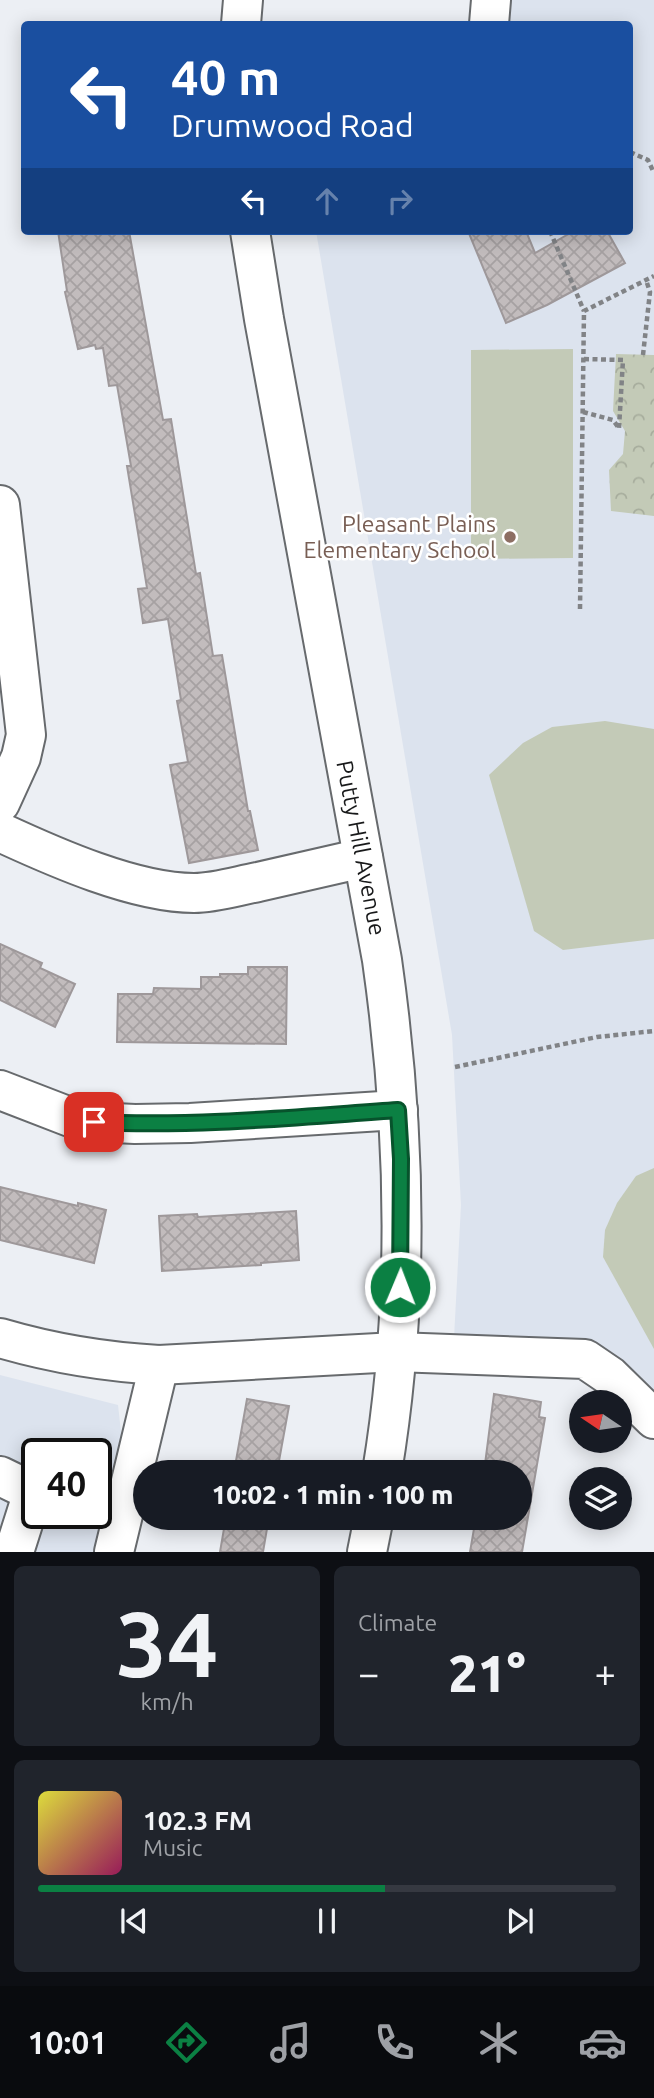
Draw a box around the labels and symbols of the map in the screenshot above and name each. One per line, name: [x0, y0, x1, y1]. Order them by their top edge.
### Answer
place label: Pleasant Plains Elementary School: [303, 511, 496, 562]
marker: Pleasant Plains Elementary School: [502, 529, 518, 545]
street label: Putty Hill Avenue: [332, 758, 391, 938]
pin: [64, 1092, 124, 1152]
position arrow: [363, 1250, 437, 1324]
north arrow: [569, 1390, 632, 1452]
speed limit sign: 40: [21, 1438, 112, 1529]

